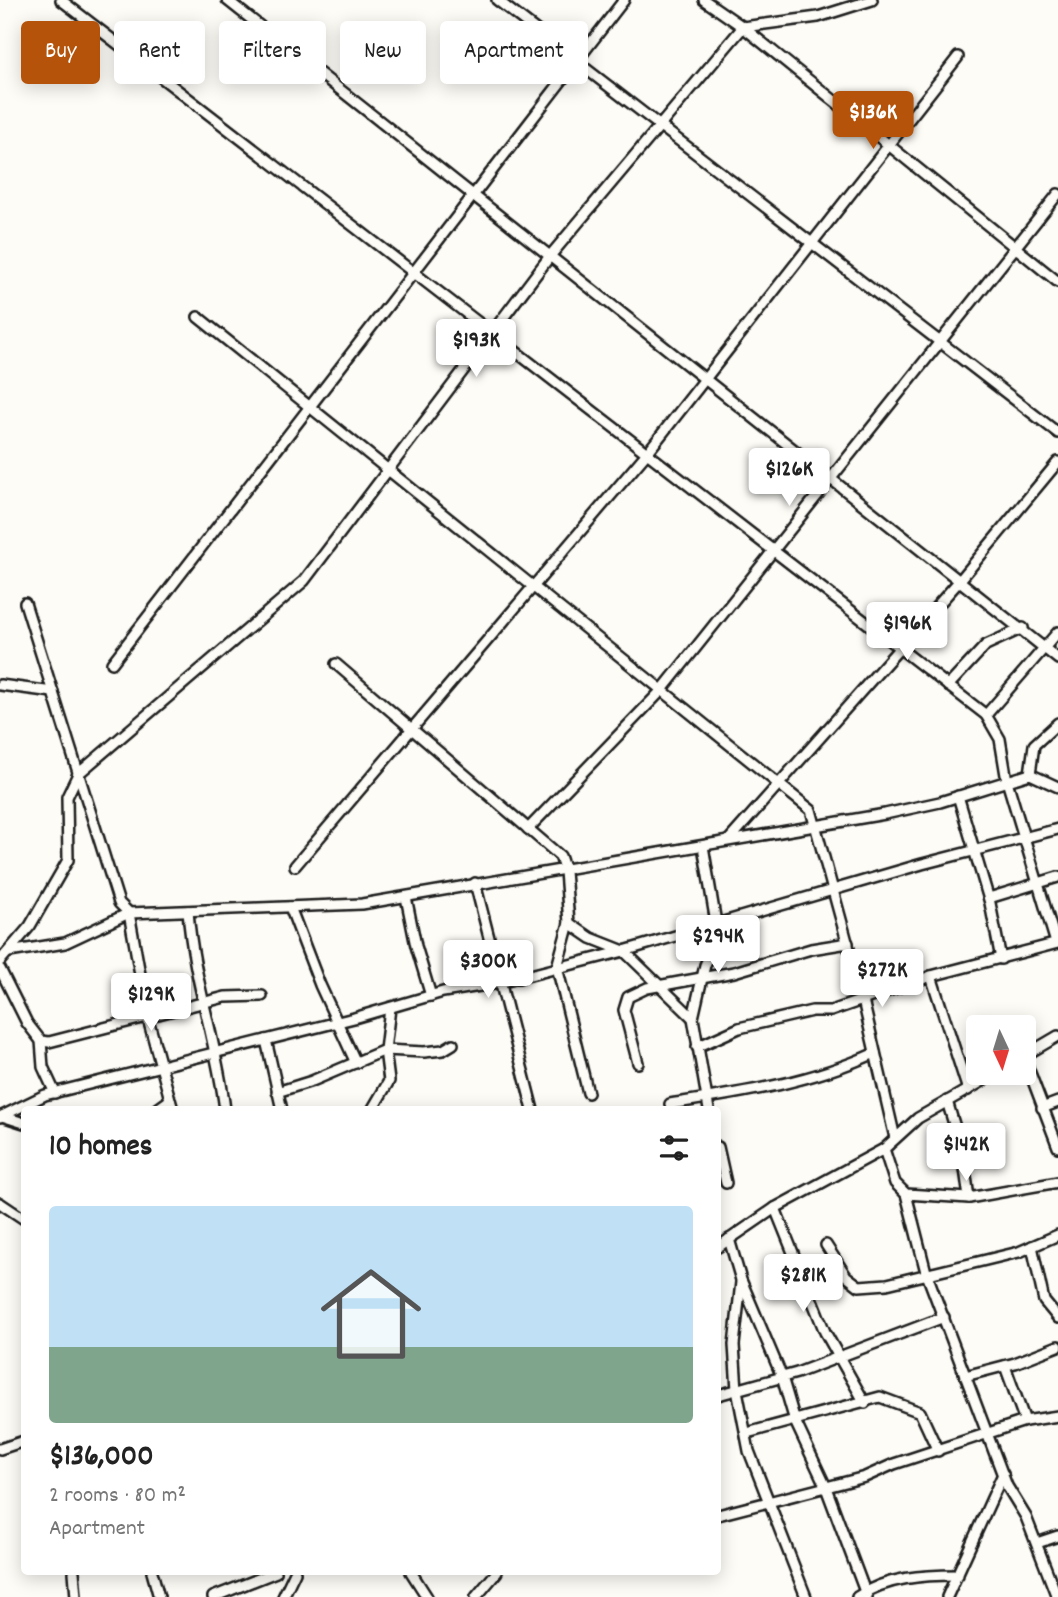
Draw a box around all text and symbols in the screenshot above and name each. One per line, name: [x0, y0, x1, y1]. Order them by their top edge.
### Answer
chip: Buy: [21, 21, 100, 84]
chip: Rent: [114, 21, 205, 84]
chip: Filters: [219, 21, 326, 84]
chip: New: [340, 21, 426, 84]
chip: Apartment: [440, 21, 588, 84]
pin: $136K: [824, 92, 922, 151]
text: $136K: [849, 97, 897, 130]
pin: $193K: [427, 320, 525, 379]
text: $193K: [452, 325, 500, 358]
pin: $126K: [740, 448, 838, 508]
text: $126K: [765, 454, 813, 487]
pin: $196K: [858, 602, 956, 662]
text: $196K: [882, 608, 932, 641]
pin: $294K: [669, 916, 767, 975]
text: $294K: [692, 921, 744, 954]
pin: $300K: [439, 940, 537, 1000]
text: $300K: [459, 946, 517, 979]
pin: $272K: [833, 950, 931, 1009]
text: $272K: [856, 955, 908, 988]
pin: $129K: [102, 974, 200, 1033]
text: $129K: [127, 979, 175, 1012]
north arrow: [966, 1015, 1036, 1085]
map controls: [966, 1015, 1036, 1085]
pin: $142K: [917, 1124, 1015, 1183]
text: 10 homes: [49, 1127, 152, 1170]
icon: filters: [655, 1129, 693, 1167]
text: $142K: [943, 1129, 989, 1162]
icon: home: [308, 1251, 434, 1377]
pin: $281K: [754, 1254, 852, 1314]
text: $281K: [780, 1260, 826, 1293]
text: $136,000: [49, 1437, 154, 1480]
text: 2 rooms · 80 m²: [49, 1480, 186, 1513]
text: Apartment: [49, 1513, 145, 1546]

